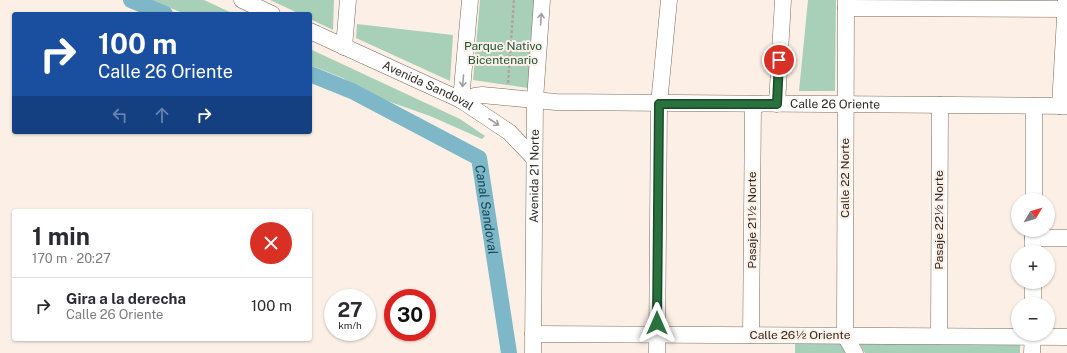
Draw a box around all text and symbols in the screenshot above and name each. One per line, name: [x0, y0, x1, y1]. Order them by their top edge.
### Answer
one-way arrow: [538, 13, 545, 26]
text: 100 m: [98, 27, 177, 60]
icon: right: [32, 28, 84, 80]
park label: Parque Nativo Bicentenario: [464, 39, 542, 67]
pin: [762, 43, 796, 77]
icon: arrive: [768, 49, 790, 71]
street label: Avenida Sandoval: [380, 58, 476, 113]
text: Calle 26 Oriente: [98, 61, 233, 82]
one-way arrow: [459, 74, 467, 87]
street label: Calle 26 Oriente: [790, 97, 880, 112]
icon: left: [109, 104, 131, 126]
icon: ahead: [151, 104, 173, 126]
icon: right: [193, 104, 215, 126]
one-way arrow: [488, 118, 500, 126]
street label: Avenida 21 Norte: [527, 129, 542, 223]
street label: Calle 22 Norte: [838, 138, 852, 218]
water label: Canal Sandoval: [473, 164, 501, 256]
street label: Pasaje 22½ Norte: [932, 170, 946, 270]
street label: Pasaje 21½ Norte: [745, 171, 759, 269]
north arrow: [1011, 193, 1055, 237]
map controls: [1011, 193, 1055, 341]
text: 1 min: [32, 222, 90, 250]
button: close: [250, 222, 292, 264]
button: +: [1011, 245, 1055, 289]
text: 170 m · 20:27: [32, 251, 111, 266]
speed limit sign: 30: [384, 289, 436, 341]
text: Gira a la derecha: [66, 290, 186, 307]
icon: right: [32, 295, 54, 317]
text: 100 m: [251, 297, 292, 314]
button: −: [1011, 297, 1055, 341]
text: 27: [337, 298, 363, 322]
position arrow: [636, 302, 678, 344]
text: Calle 26 Oriente: [66, 307, 163, 322]
text: km/h: [338, 319, 362, 331]
street label: Calle 26½ Oriente: [749, 328, 851, 342]

